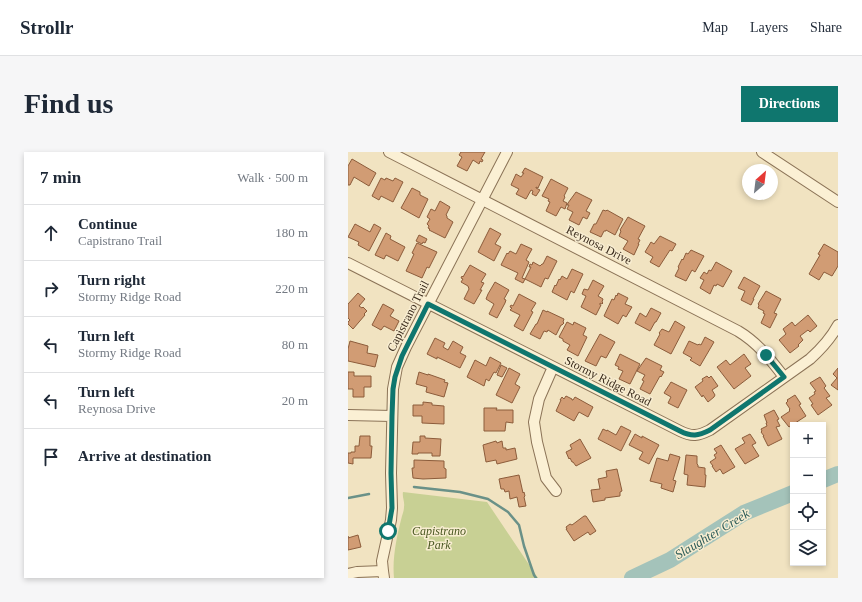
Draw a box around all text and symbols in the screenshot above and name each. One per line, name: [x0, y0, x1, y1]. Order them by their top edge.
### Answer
text: Strollr: [20, 17, 73, 38]
text: Map: [702, 20, 728, 35]
text: Layers: [750, 20, 788, 35]
text: Share: [810, 20, 842, 35]
button: Directions: [741, 86, 838, 122]
text: Find us: [24, 88, 114, 119]
north arrow: [742, 164, 778, 200]
text: 7 min: [40, 168, 81, 187]
text: Walk · 500 m: [237, 170, 308, 185]
text: Continue: [78, 216, 137, 232]
icon: ahead: [40, 222, 62, 244]
street label: Reynosa Drive: [564, 222, 634, 268]
text: 180 m: [275, 225, 308, 240]
text: Capistrano Trail: [78, 233, 162, 248]
text: Turn right: [78, 272, 145, 288]
icon: right: [40, 278, 62, 300]
street label: Capistrano Trail: [384, 278, 432, 354]
text: 220 m: [275, 281, 308, 296]
text: Stormy Ridge Road: [78, 289, 181, 304]
text: Turn left: [78, 328, 135, 344]
icon: left: [40, 334, 62, 356]
text: 80 m: [282, 337, 308, 352]
text: Stormy Ridge Road: [78, 345, 181, 360]
route end: [757, 346, 775, 364]
street label: Stormy Ridge Road: [562, 353, 654, 409]
text: Turn left: [78, 384, 135, 400]
icon: left: [40, 390, 62, 412]
text: 20 m: [282, 393, 308, 408]
text: Reynosa Drive: [78, 401, 156, 416]
map controls: [790, 422, 826, 566]
button: +: [790, 422, 826, 458]
icon: arrive: [40, 446, 62, 468]
text: Arrive at destination: [78, 448, 211, 464]
button: −: [790, 458, 826, 494]
button: locate: [790, 494, 826, 530]
water label: Slaughter Creek: [672, 506, 752, 562]
route start: [379, 522, 397, 540]
park label: Capistrano Park: [412, 524, 466, 552]
button: layers: [790, 530, 826, 566]

